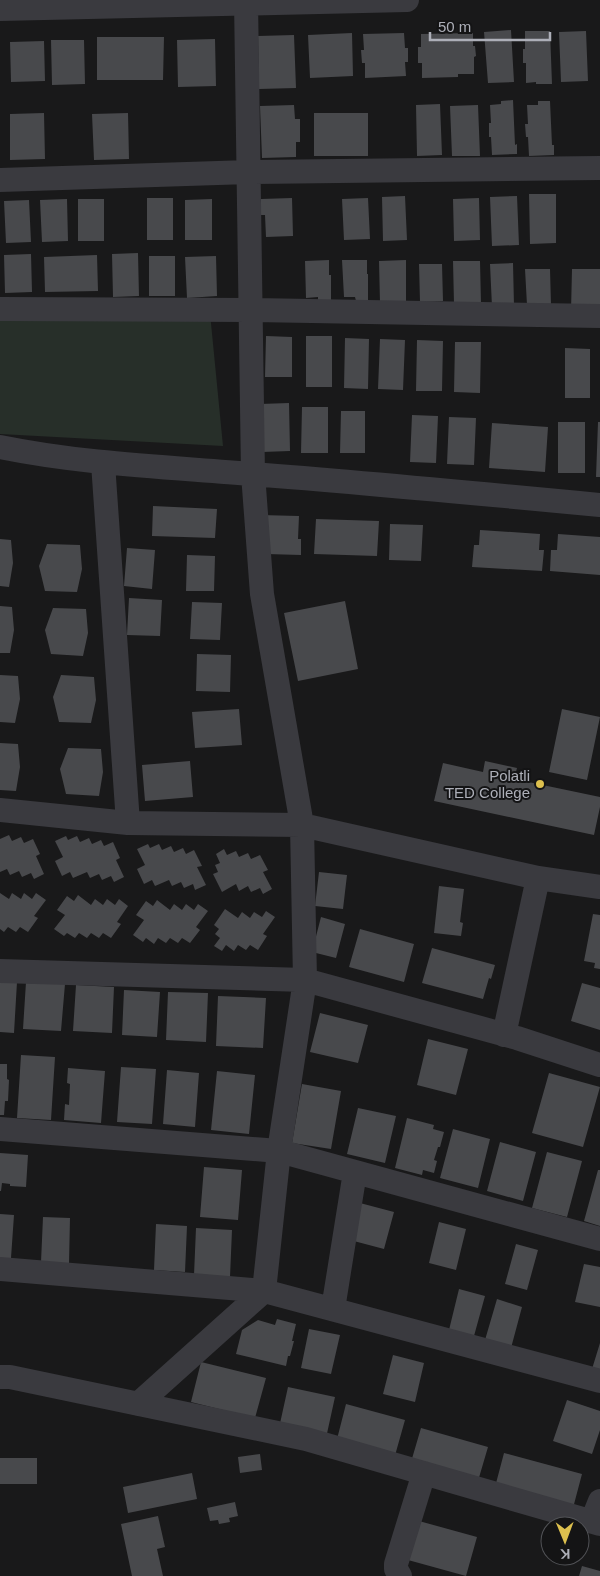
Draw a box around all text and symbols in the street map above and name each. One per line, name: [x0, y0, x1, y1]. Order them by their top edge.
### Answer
scale bar: [430, 10, 550, 42]
text: 50 m: [438, 18, 471, 35]
place label: Polatli TED College: [445, 767, 530, 801]
marker: Polatli TED College: [534, 778, 546, 790]
north arrow: [540, 1516, 590, 1566]
text: K: [560, 1546, 570, 1562]

